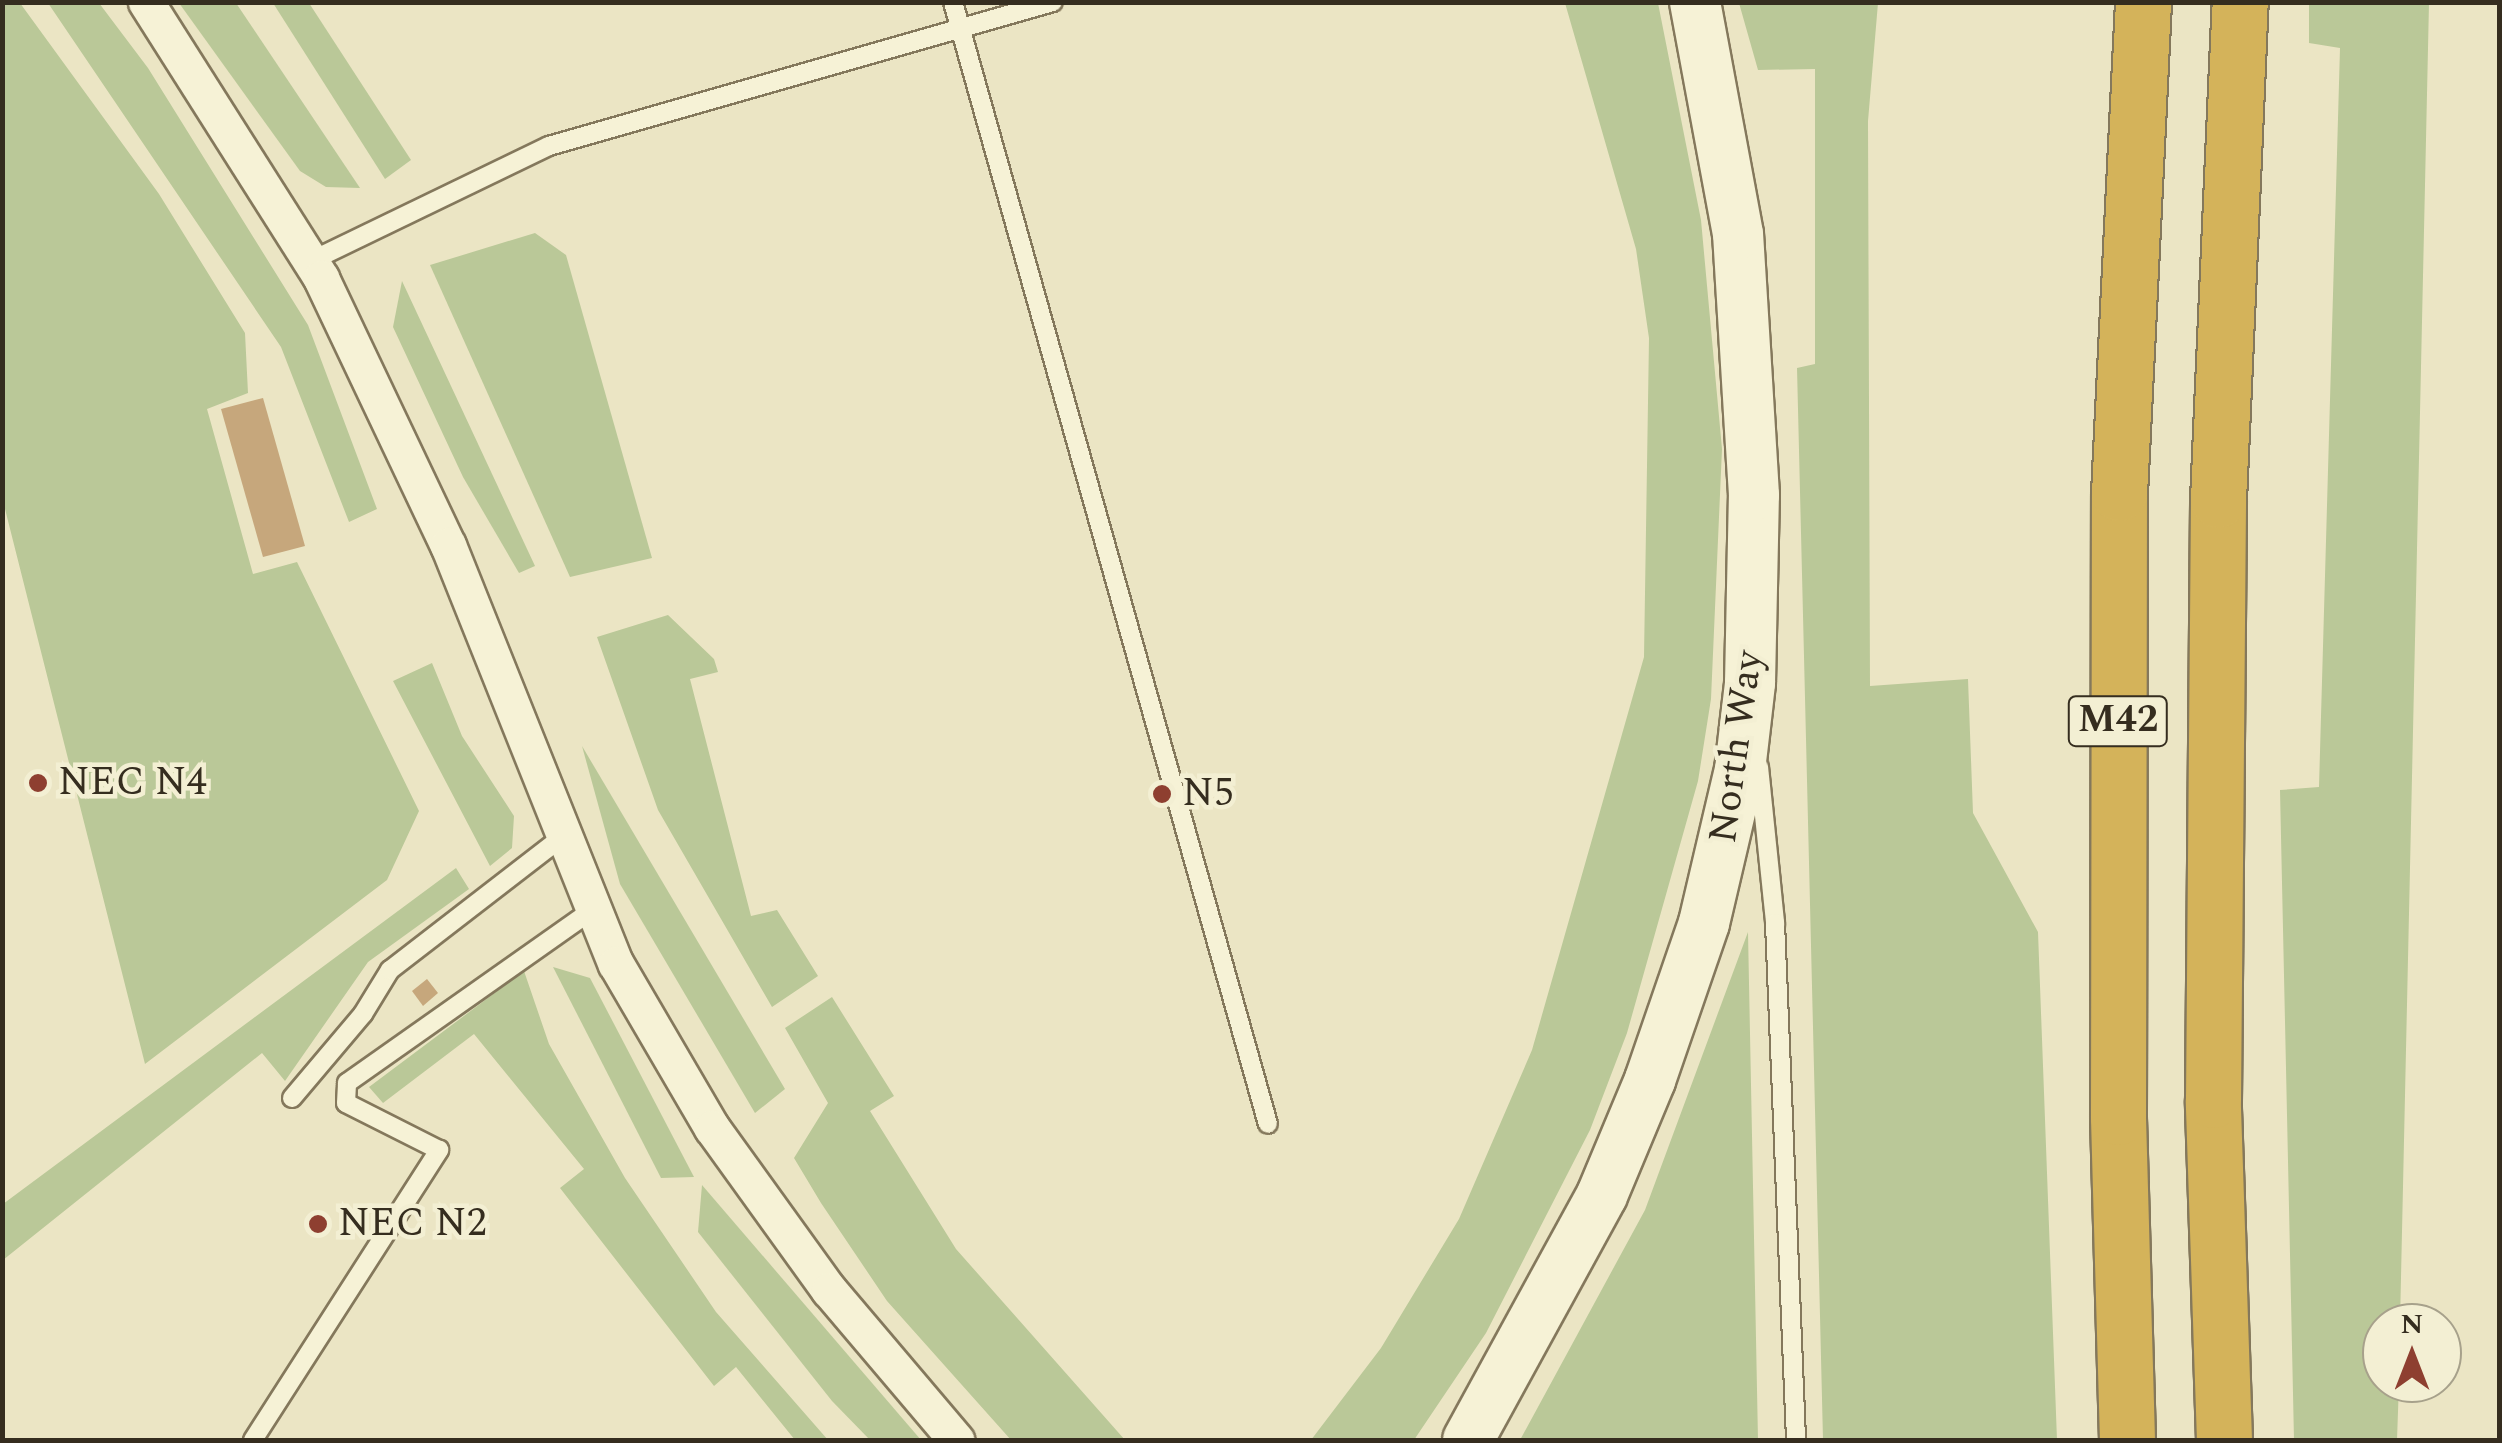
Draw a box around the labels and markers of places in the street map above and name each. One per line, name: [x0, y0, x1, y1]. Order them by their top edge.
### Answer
place label: NEC N4: [58, 759, 207, 807]
place label: N5: [1182, 770, 1234, 818]
marker: NEC N4: [27, 772, 49, 794]
marker: N5: [1151, 783, 1173, 805]
place label: NEC N2: [338, 1200, 487, 1248]
marker: NEC N2: [307, 1213, 329, 1235]

